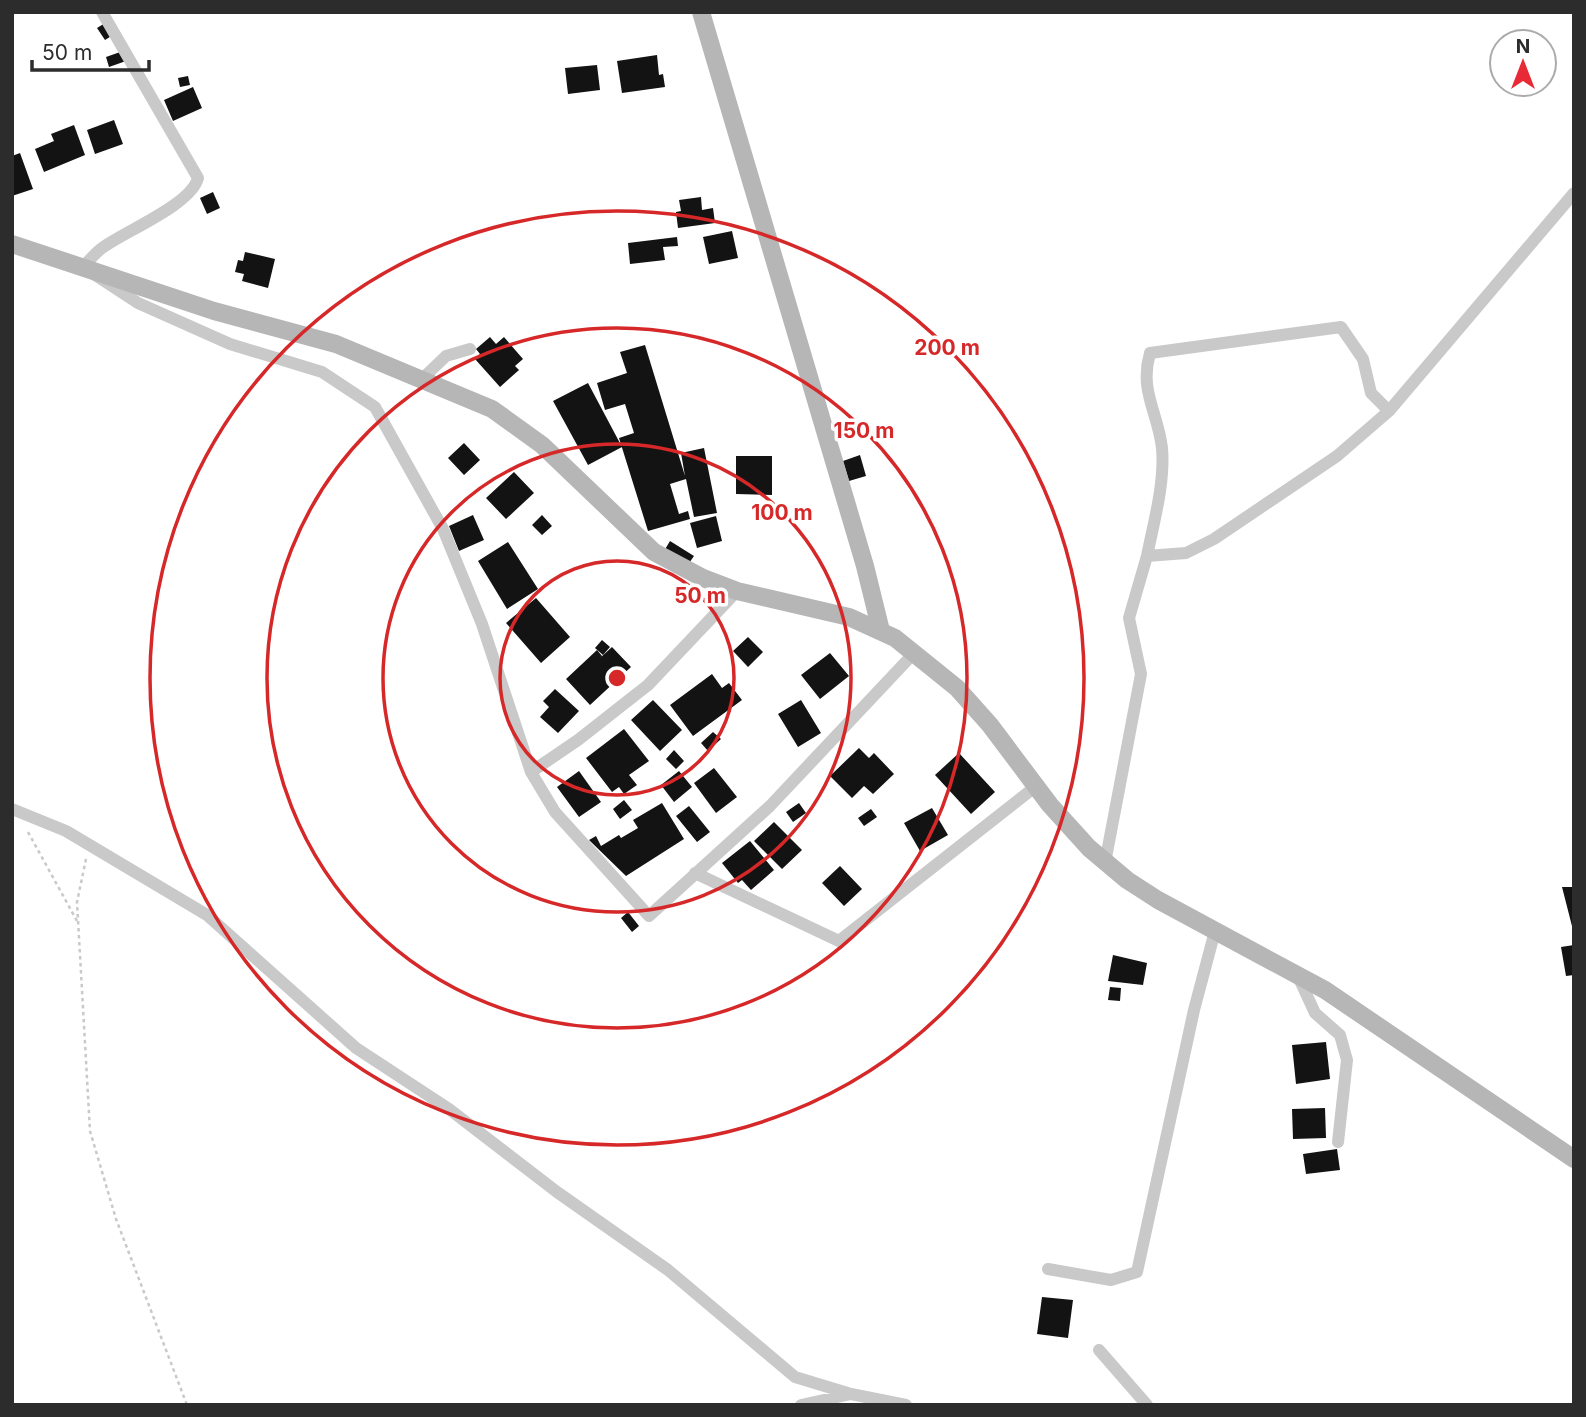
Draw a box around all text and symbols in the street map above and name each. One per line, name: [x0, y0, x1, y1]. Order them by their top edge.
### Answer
scale bar: [32, 28, 149, 72]
north arrow: [1488, 28, 1558, 98]
text: N: [1516, 35, 1530, 58]
text: 50 m: [42, 40, 92, 65]
text: 200 m: [914, 335, 980, 360]
text: 150 m: [834, 418, 894, 443]
text: 100 m: [751, 500, 813, 525]
text: 50 m: [674, 583, 726, 608]
centre of rings: [605, 666, 629, 690]

